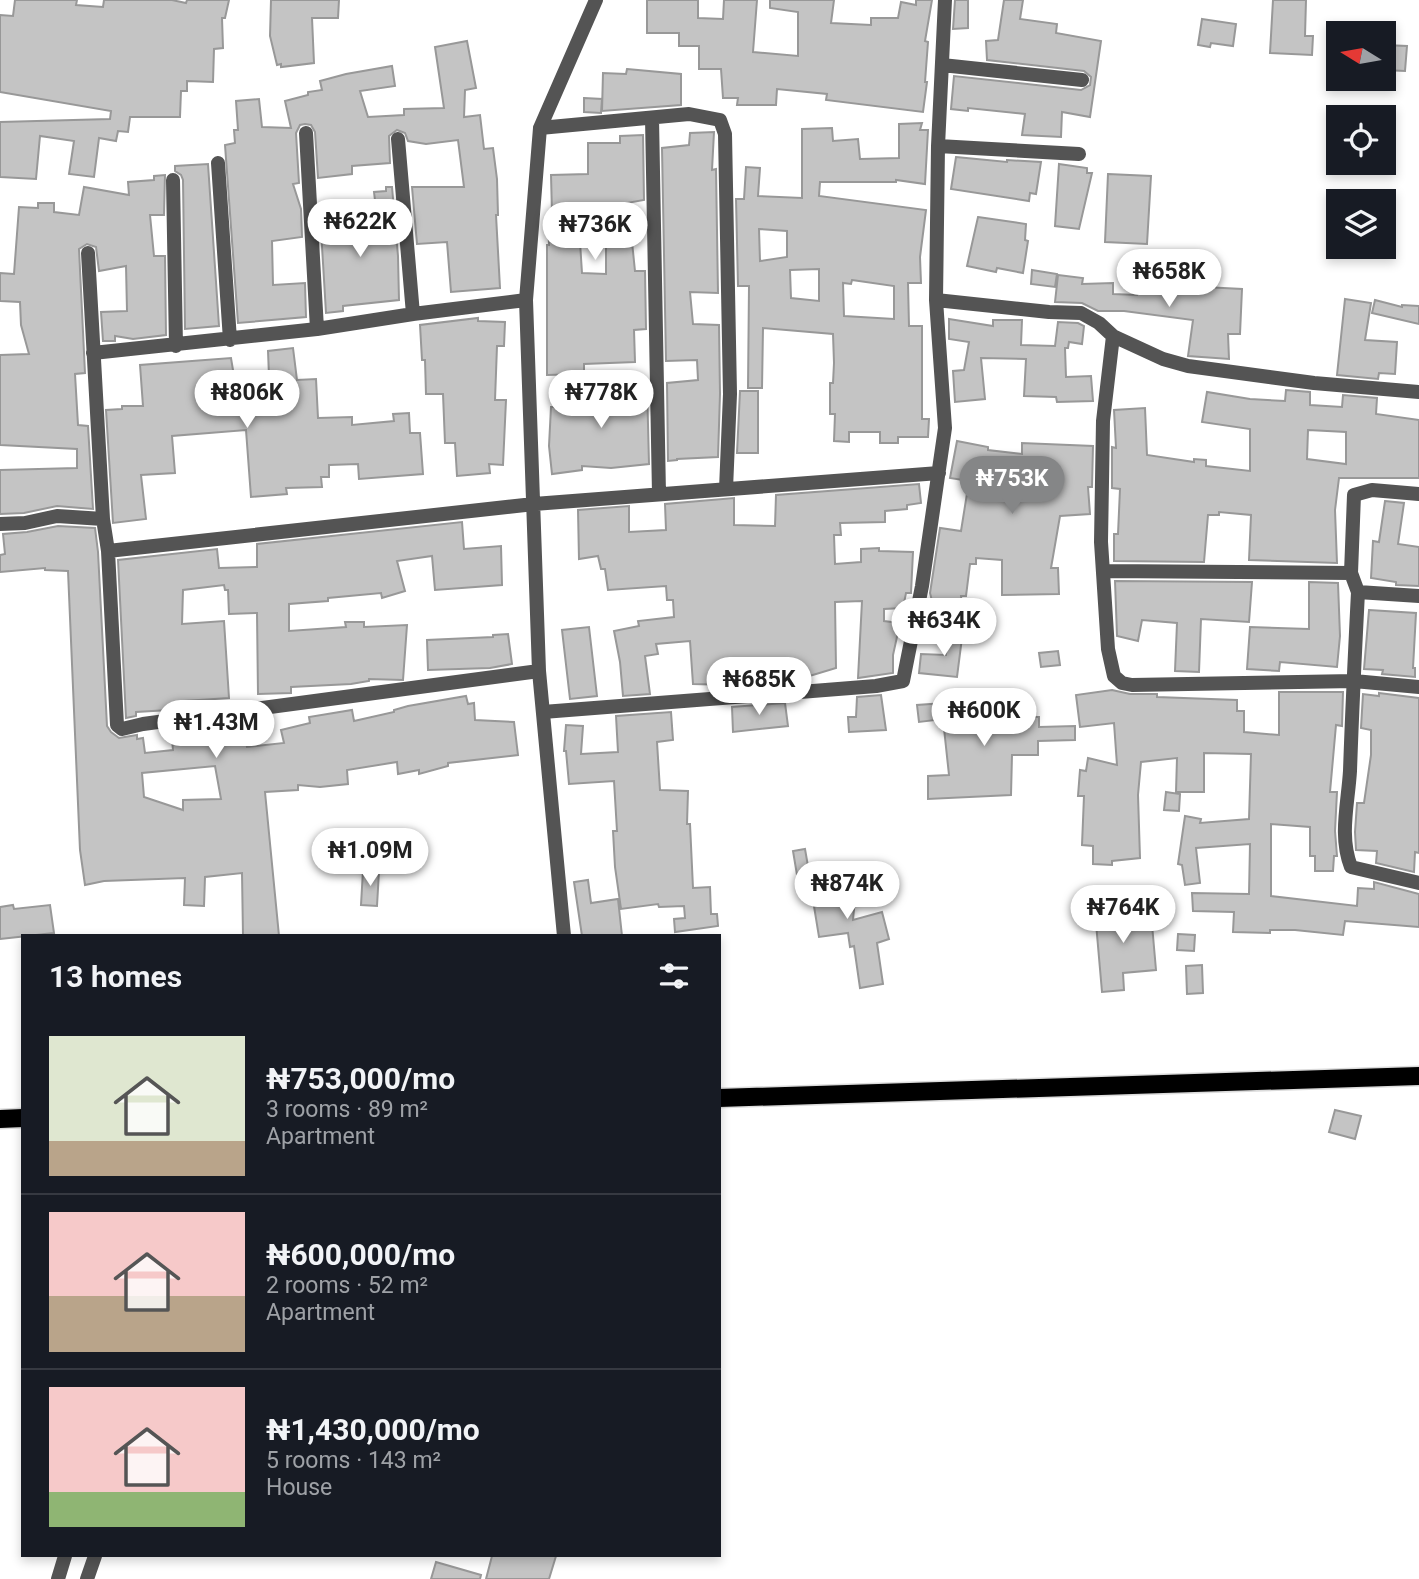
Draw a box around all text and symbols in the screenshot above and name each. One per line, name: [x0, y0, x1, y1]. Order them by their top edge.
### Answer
north arrow: [1326, 21, 1396, 91]
map controls: [1326, 21, 1396, 259]
button: locate: [1326, 105, 1396, 175]
button: layers: [1326, 189, 1396, 259]
pin: ₦622K: [311, 200, 409, 259]
pin: ₦736K: [546, 202, 644, 262]
text: ₦622K: [324, 208, 396, 235]
text: ₦736K: [559, 211, 631, 238]
pin: ₦658K: [1120, 250, 1218, 309]
text: ₦658K: [1133, 258, 1205, 285]
pin: ₦806K: [198, 370, 296, 430]
pin: ₦778K: [552, 370, 650, 430]
text: ₦806K: [211, 379, 283, 406]
text: ₦778K: [565, 379, 637, 406]
pin: ₦753K: [963, 456, 1061, 516]
text: ₦753K: [976, 465, 1048, 492]
pin: ₦634K: [895, 598, 993, 658]
text: ₦634K: [908, 607, 980, 634]
pin: ₦685K: [710, 658, 808, 717]
text: ₦685K: [723, 666, 795, 693]
pin: ₦600K: [935, 688, 1033, 748]
text: ₦600K: [948, 697, 1020, 724]
pin: ₦1.43M: [159, 700, 273, 760]
text: ₦1.43M: [173, 709, 259, 736]
pin: ₦1.09M: [313, 828, 427, 888]
text: ₦1.09M: [327, 837, 413, 864]
pin: ₦874K: [798, 862, 896, 921]
text: ₦874K: [811, 870, 883, 897]
pin: ₦764K: [1074, 886, 1172, 945]
text: ₦764K: [1087, 894, 1159, 921]
icon: filters: [655, 957, 693, 995]
text: 13 homes: [49, 959, 182, 994]
text: ₦753,000/mo: [266, 1061, 455, 1096]
icon: home: [105, 1064, 189, 1148]
text: 3 rooms · 89 m²: [266, 1096, 428, 1123]
text: Apartment: [266, 1123, 375, 1150]
text: ₦600,000/mo: [266, 1237, 455, 1272]
icon: home: [105, 1240, 189, 1324]
text: 2 rooms · 52 m²: [266, 1272, 428, 1299]
text: Apartment: [266, 1299, 375, 1326]
text: ₦1,430,000/mo: [266, 1412, 480, 1447]
icon: home: [105, 1415, 189, 1499]
text: 5 rooms · 143 m²: [266, 1447, 441, 1474]
text: House: [266, 1474, 332, 1501]

